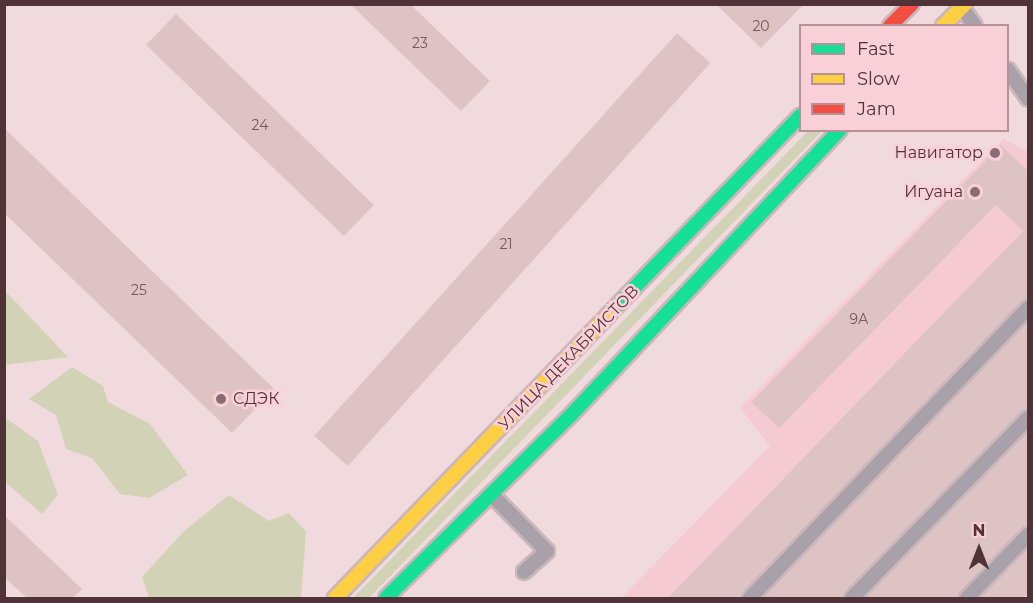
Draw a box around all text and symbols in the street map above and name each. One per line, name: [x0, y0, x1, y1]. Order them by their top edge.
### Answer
house number: 20: [752, 18, 770, 34]
legend: [799, 24, 1009, 132]
house number: 23: [412, 35, 428, 51]
text: Fast: [857, 38, 895, 60]
text: Slow: [857, 68, 900, 90]
text: Jam: [857, 98, 896, 120]
house number: 24: [252, 117, 268, 133]
place label: Навигатор: [895, 143, 983, 163]
marker: Навигатор: [988, 146, 1002, 160]
place label: Игуана: [904, 182, 963, 202]
marker: Игуана: [968, 185, 982, 199]
house number: 21: [499, 236, 513, 252]
house number: 25: [131, 282, 147, 298]
street label: УЛИЦА ДЕКАБРИСТОВ: [495, 282, 643, 434]
house number: 9А: [850, 311, 868, 327]
place label: СДЭК: [233, 389, 279, 409]
marker: СДЭК: [214, 392, 228, 406]
north arrow: [949, 519, 1009, 579]
text: N: [973, 521, 985, 540]

